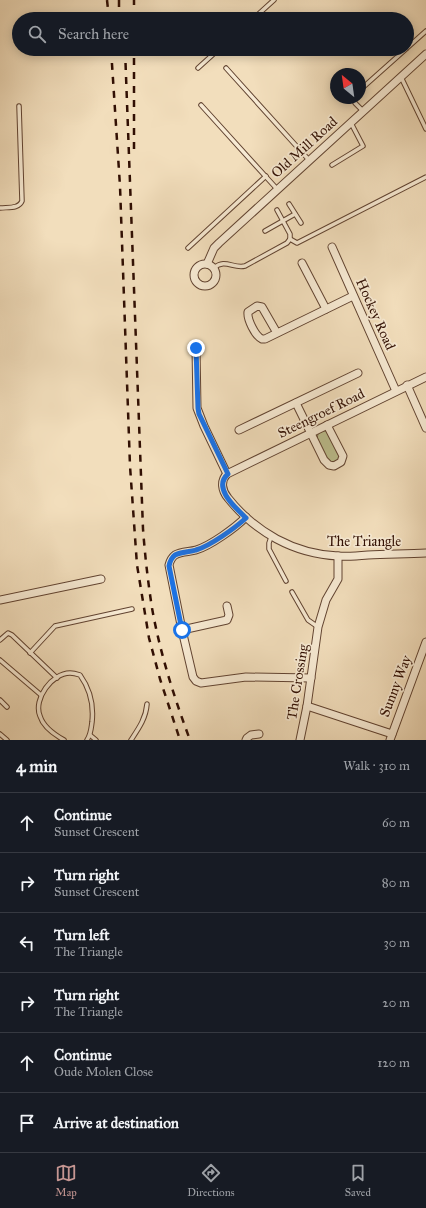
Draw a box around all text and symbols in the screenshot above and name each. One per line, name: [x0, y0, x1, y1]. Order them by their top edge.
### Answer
search box: [12, 12, 414, 56]
icon: search: [26, 23, 48, 45]
text: Search here: [58, 25, 129, 43]
north arrow: [330, 68, 366, 104]
street label: Old Mill Road: [268, 113, 341, 182]
street label: Hockey Road: [352, 276, 399, 353]
route end: [187, 339, 205, 357]
street label: Steengroef Road: [275, 385, 367, 442]
street label: The Triangle: [327, 533, 401, 550]
route start: [173, 621, 191, 639]
street label: The Crossing: [283, 643, 312, 721]
street label: Sunny Way: [376, 652, 415, 720]
text: 4 min: [16, 756, 57, 777]
text: Walk · 310 m: [343, 758, 410, 774]
text: Continue: [54, 806, 112, 824]
icon: ahead: [16, 812, 38, 834]
text: 60 m: [382, 815, 410, 831]
text: Sunset Crescent: [54, 824, 139, 840]
text: Turn right: [54, 866, 119, 884]
icon: right: [16, 872, 38, 894]
text: 80 m: [382, 875, 410, 891]
text: Sunset Crescent: [54, 884, 139, 900]
text: Turn left: [54, 926, 110, 944]
icon: left: [16, 932, 38, 954]
text: 30 m: [384, 935, 410, 951]
text: The Triangle: [54, 944, 123, 960]
text: Turn right: [54, 986, 119, 1004]
icon: right: [16, 992, 38, 1014]
text: 20 m: [382, 995, 410, 1011]
text: The Triangle: [54, 1004, 123, 1020]
text: Continue: [54, 1046, 112, 1064]
icon: ahead: [16, 1052, 38, 1074]
text: 120 m: [377, 1055, 410, 1071]
text: Oude Molen Close: [54, 1064, 153, 1080]
icon: arrive: [16, 1112, 38, 1134]
text: Arrive at destination: [54, 1114, 179, 1132]
tab: Map: [55, 1162, 77, 1199]
tab: Directions: [187, 1162, 235, 1199]
tab: Saved: [345, 1162, 371, 1199]

